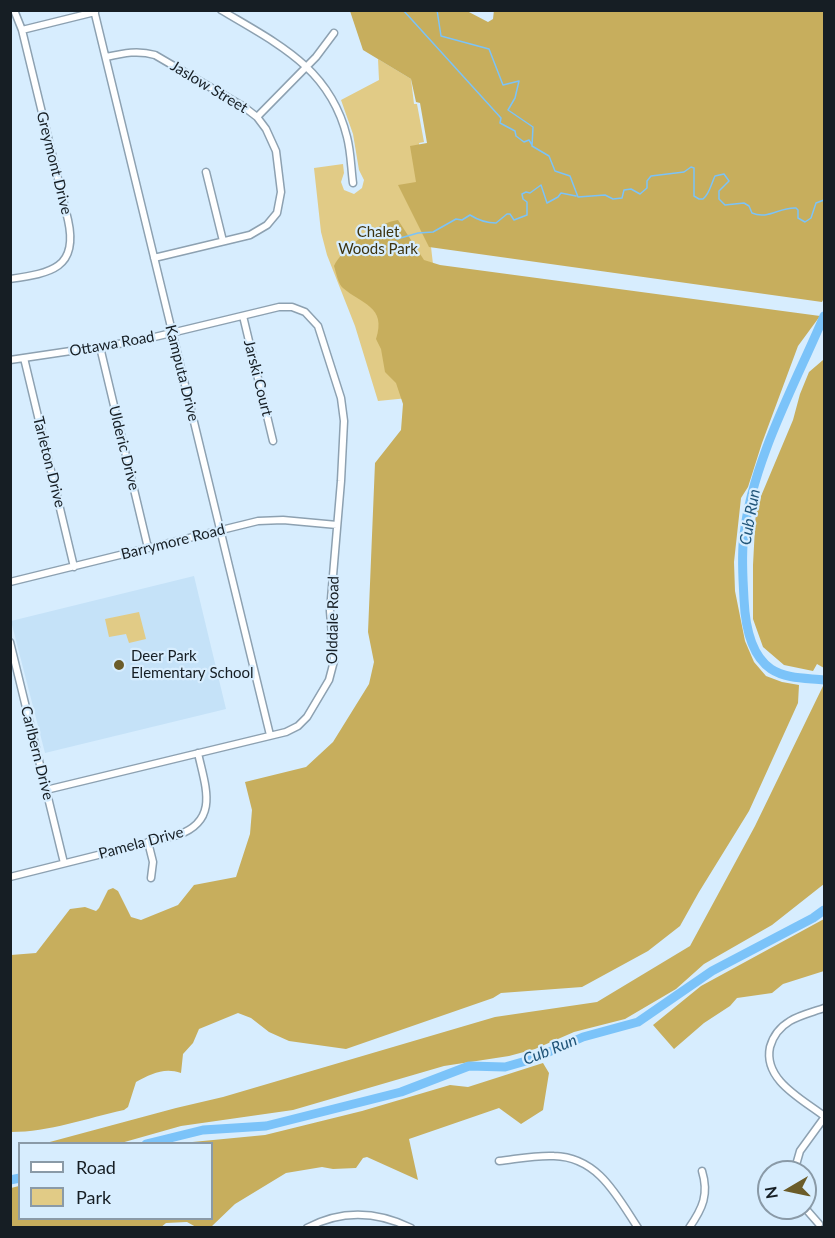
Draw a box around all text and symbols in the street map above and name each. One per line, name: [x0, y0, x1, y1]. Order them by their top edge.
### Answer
street label: Jaslow Street: [167, 57, 251, 117]
street label: Greymont Drive: [33, 110, 75, 216]
park label: Chalet Woods Park: [338, 223, 418, 258]
street label: Kamputa Drive: [161, 323, 203, 423]
street label: Ottawa Road: [68, 328, 156, 360]
street label: Jarski Court: [240, 338, 276, 418]
street label: Ulderic Drive: [105, 404, 143, 492]
street label: Tarleton Drive: [29, 415, 69, 509]
water label: Cub Run: [736, 488, 764, 546]
street label: Barrymore Road: [119, 520, 227, 564]
street label: Olddale Road: [323, 576, 343, 664]
place label: Deer Park Elementary School: [131, 647, 254, 682]
marker: Deer Park Elementary School: [112, 658, 126, 672]
street label: Carlbern Drive: [17, 704, 57, 802]
street label: Pamela Drive: [97, 823, 185, 863]
water label: Cub Run: [520, 1031, 580, 1069]
legend: [18, 1142, 213, 1220]
text: Road: [76, 1156, 116, 1178]
north arrow: [757, 1160, 817, 1220]
text: N: [760, 1185, 781, 1200]
text: Park: [76, 1186, 111, 1208]

